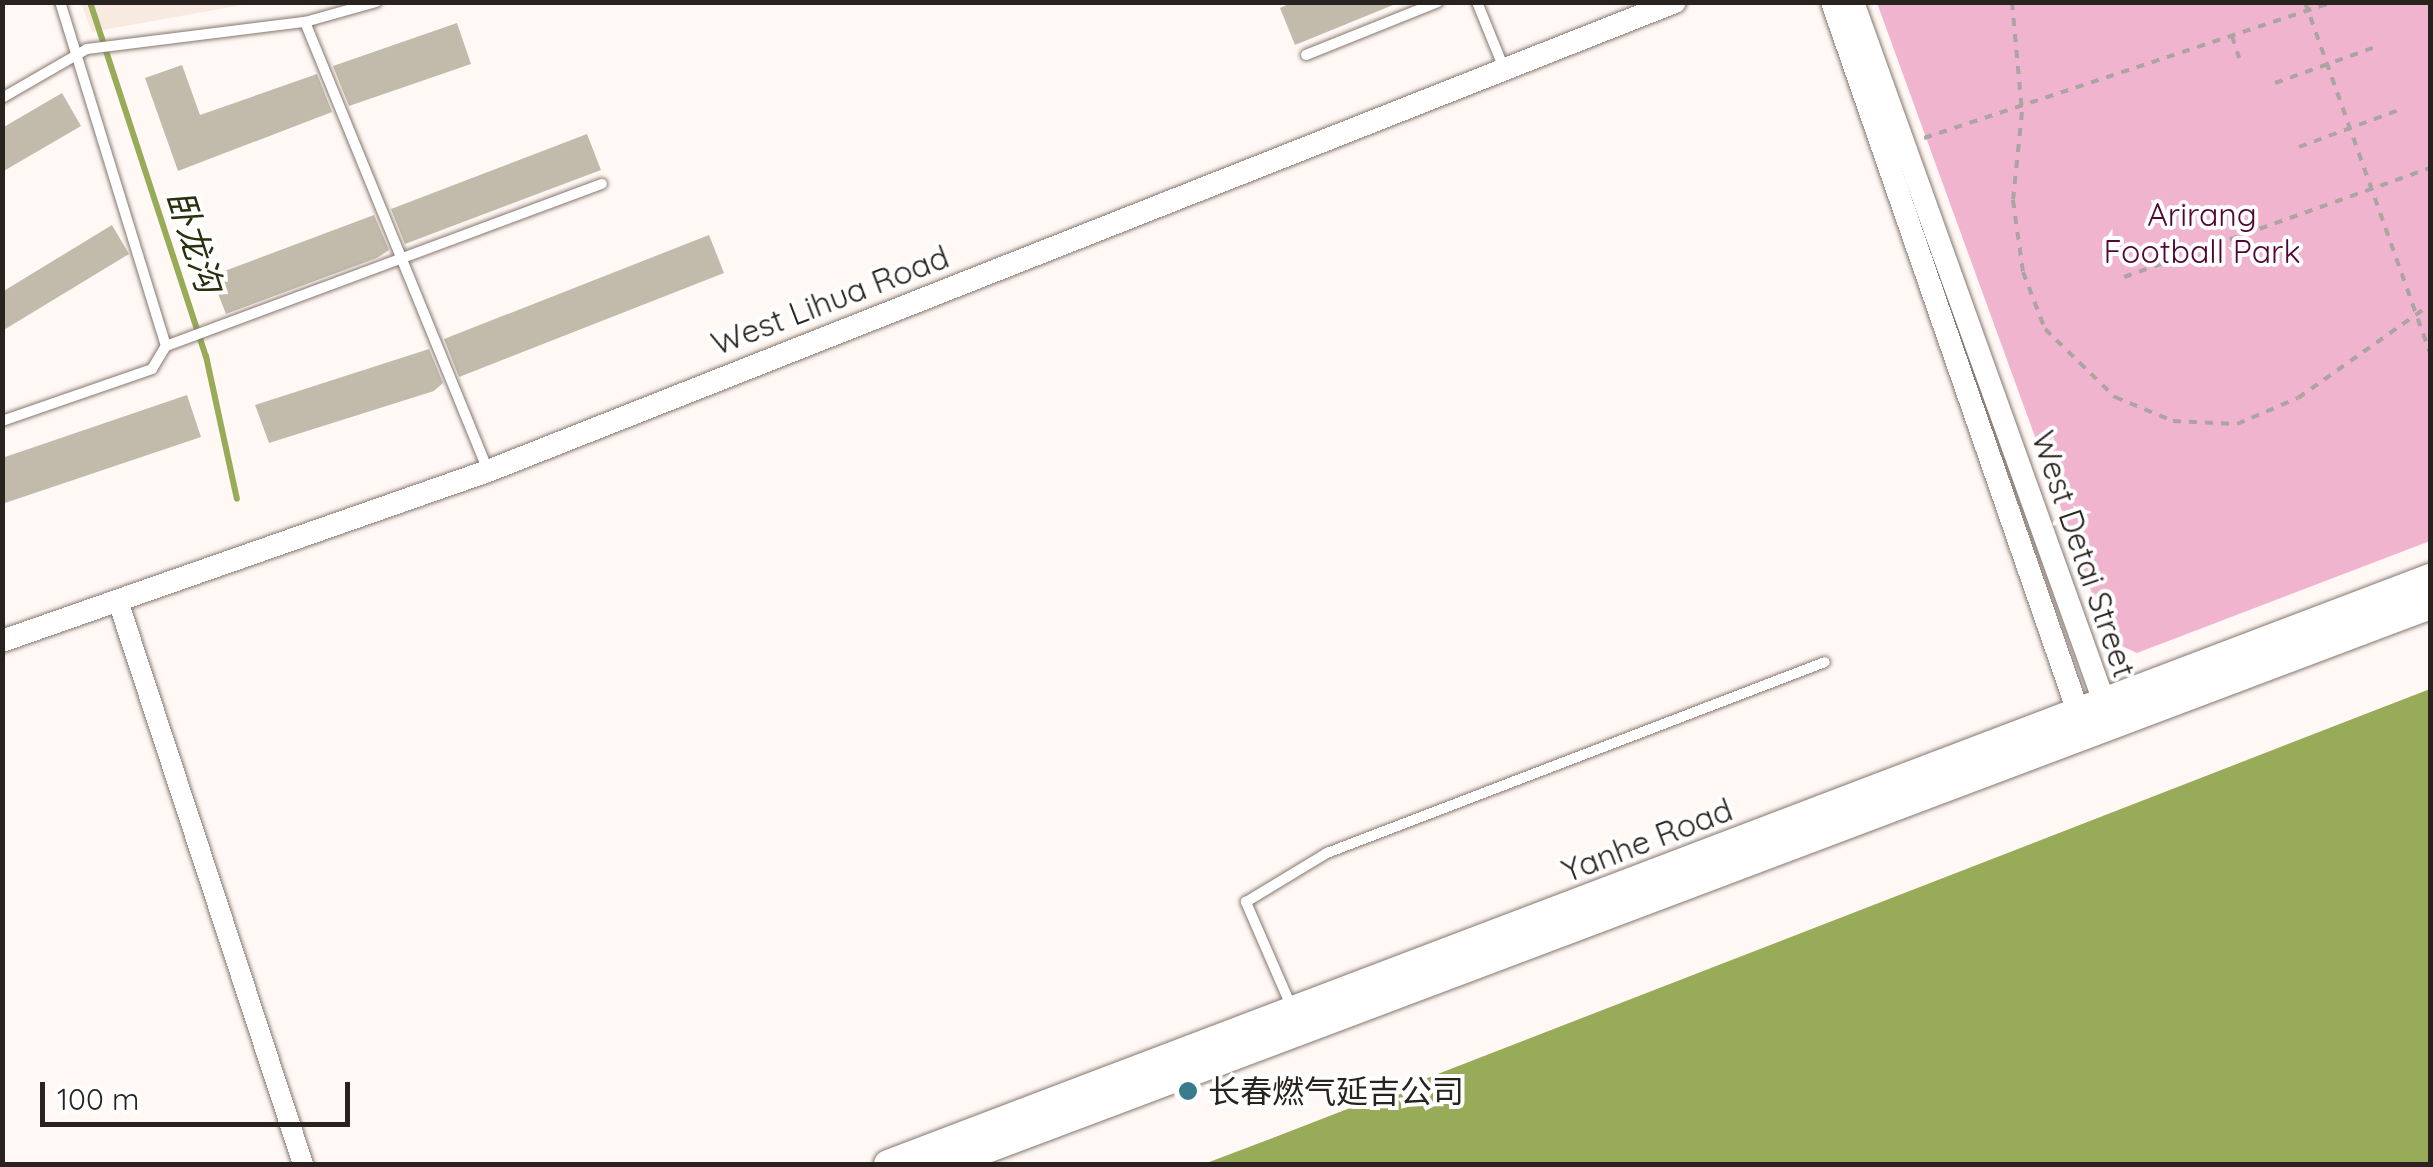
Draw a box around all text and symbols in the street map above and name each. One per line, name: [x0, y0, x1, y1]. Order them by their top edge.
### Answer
water label: 卧龙沟: [159, 185, 231, 297]
park label: Arirang Football Park: [2103, 196, 2301, 271]
street label: West Lihua Road: [706, 237, 954, 363]
street label: West Detai Street: [2024, 426, 2144, 682]
street label: Yanhe Road: [1557, 790, 1737, 890]
scale bar: [45, 1062, 355, 1124]
place label: 长春燃气延吉公司: [1208, 1072, 1464, 1110]
text: 100 m: [57, 1080, 139, 1118]
marker: 长春燃气延吉公司: [1177, 1080, 1199, 1102]

